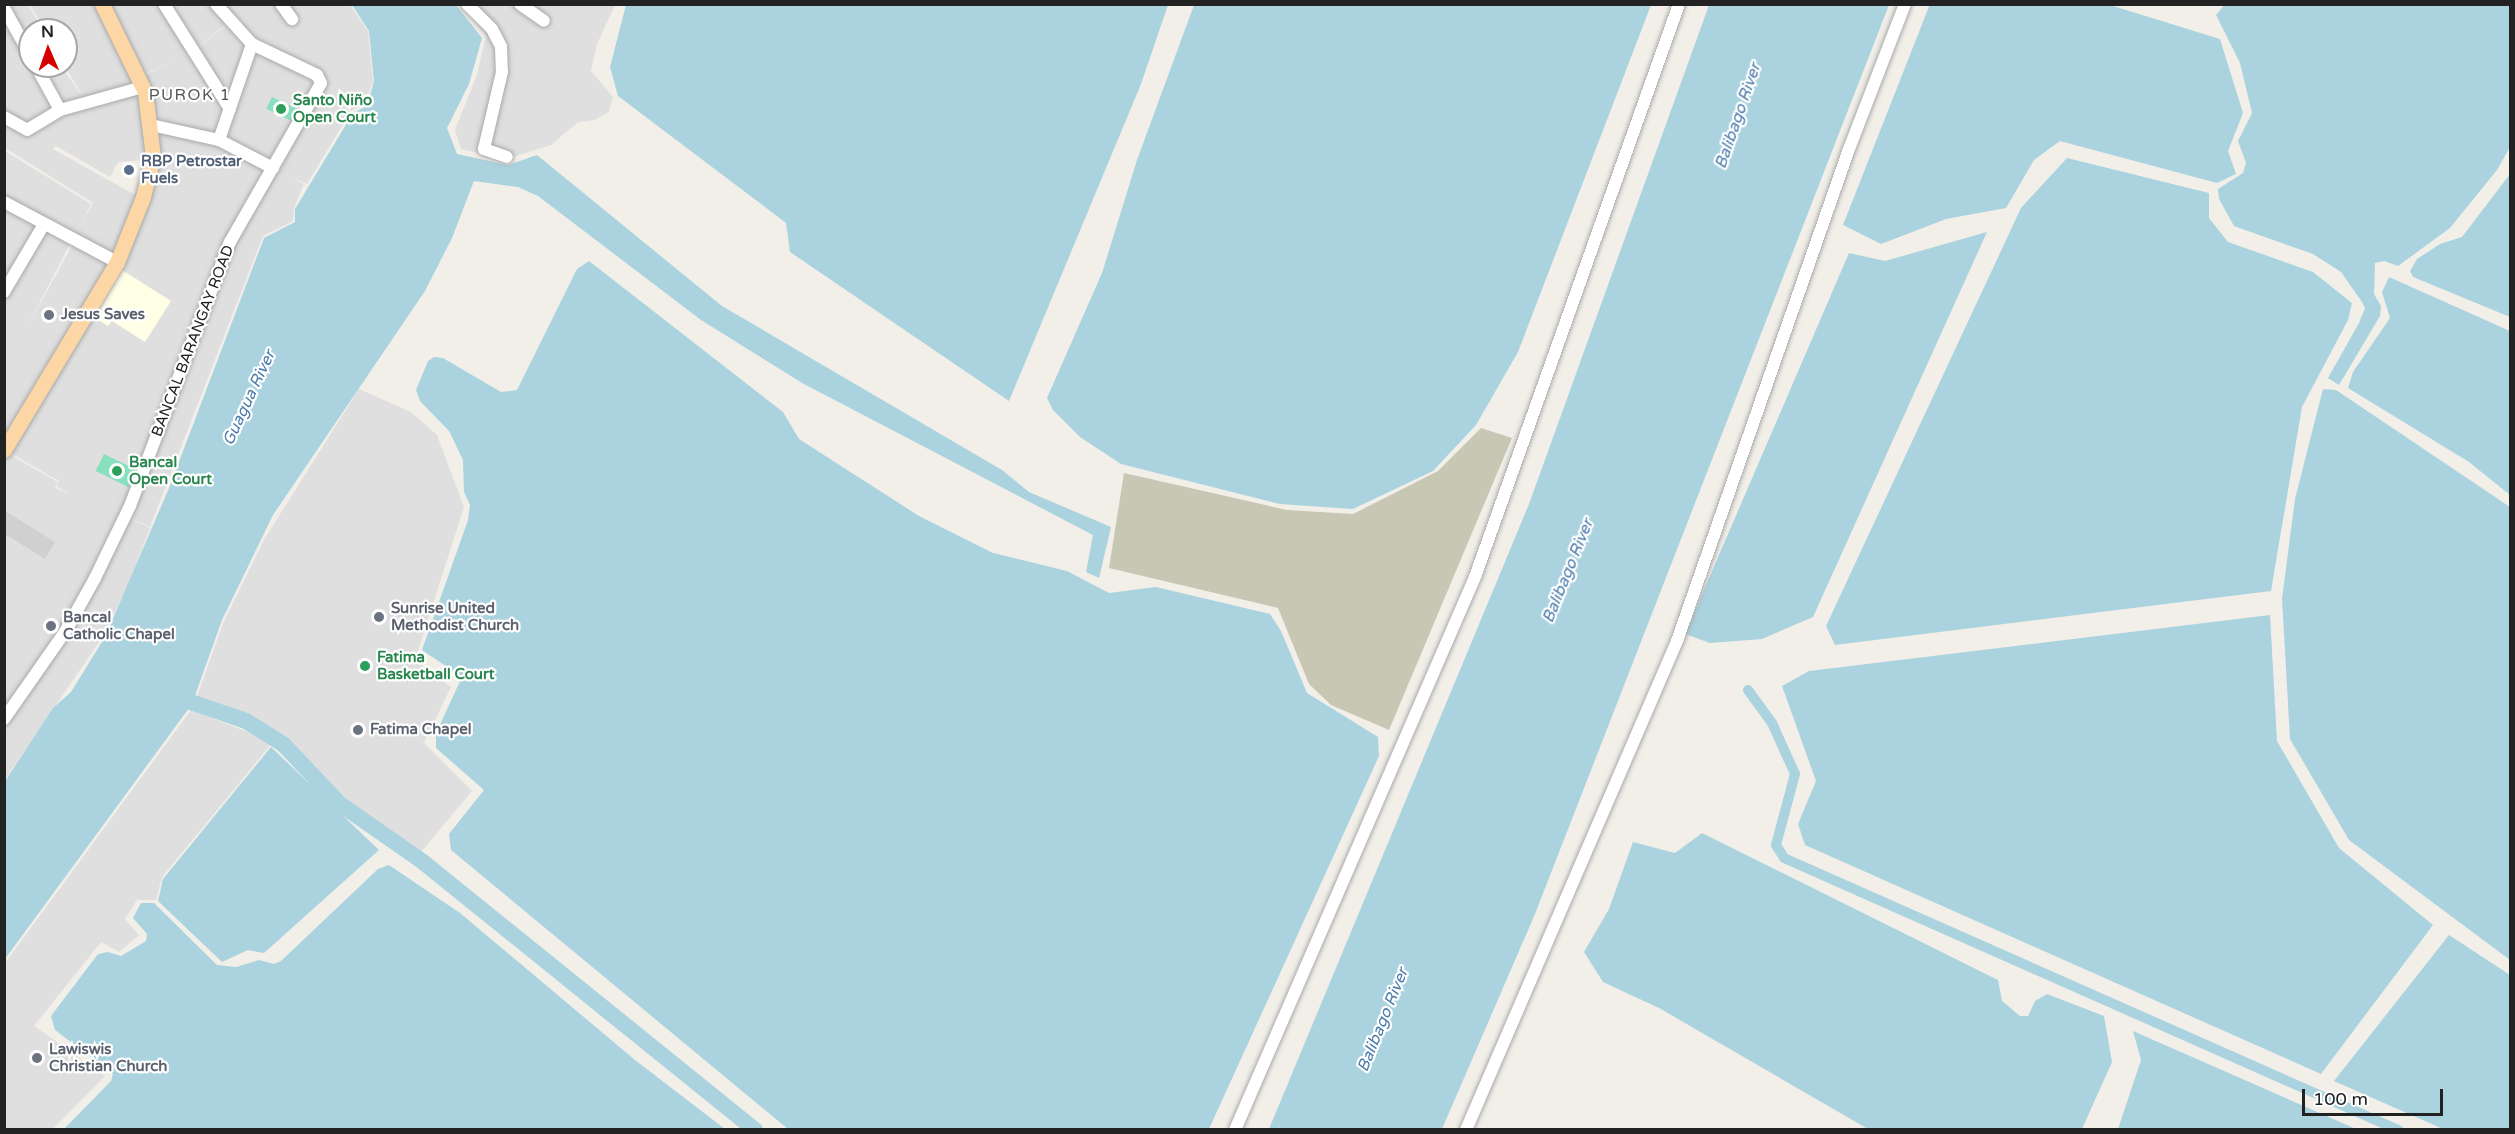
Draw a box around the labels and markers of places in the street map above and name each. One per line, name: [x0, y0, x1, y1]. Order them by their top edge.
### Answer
place label: Santo Niño Open Court: [293, 91, 376, 126]
marker: Santo Niño Open Court: [274, 102, 288, 116]
place label: RBP Petrostar Fuels: [141, 152, 242, 187]
marker: RBP Petrostar Fuels: [122, 163, 136, 177]
place label: Jesus Saves: [61, 306, 145, 324]
marker: Jesus Saves: [42, 308, 56, 322]
place label: Bancal Open Court: [129, 453, 212, 488]
marker: Bancal Open Court: [110, 464, 124, 478]
place label: Sunrise United Methodist Church: [391, 599, 519, 634]
place label: Bancal Catholic Chapel: [63, 608, 175, 643]
marker: Sunrise United Methodist Church: [372, 610, 386, 624]
marker: Bancal Catholic Chapel: [44, 619, 58, 633]
place label: Fatima Basketball Court: [377, 648, 494, 683]
marker: Fatima Basketball Court: [358, 659, 372, 673]
place label: Fatima Chapel: [370, 721, 471, 739]
marker: Fatima Chapel: [351, 723, 365, 737]
place label: Lawiswis Christian Church: [49, 1040, 167, 1075]
marker: Lawiswis Christian Church: [30, 1051, 44, 1065]

